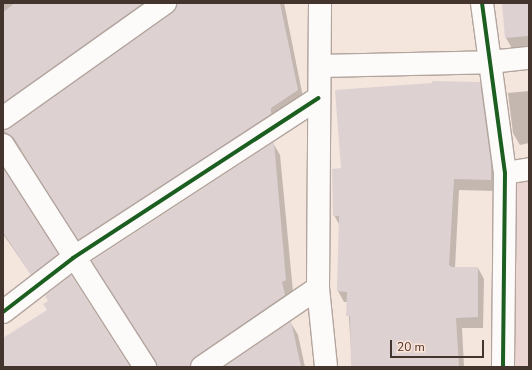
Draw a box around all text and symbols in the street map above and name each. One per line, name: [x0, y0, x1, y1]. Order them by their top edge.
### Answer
scale bar: [392, 332, 486, 358]
text: 20 m: [397, 339, 425, 355]

